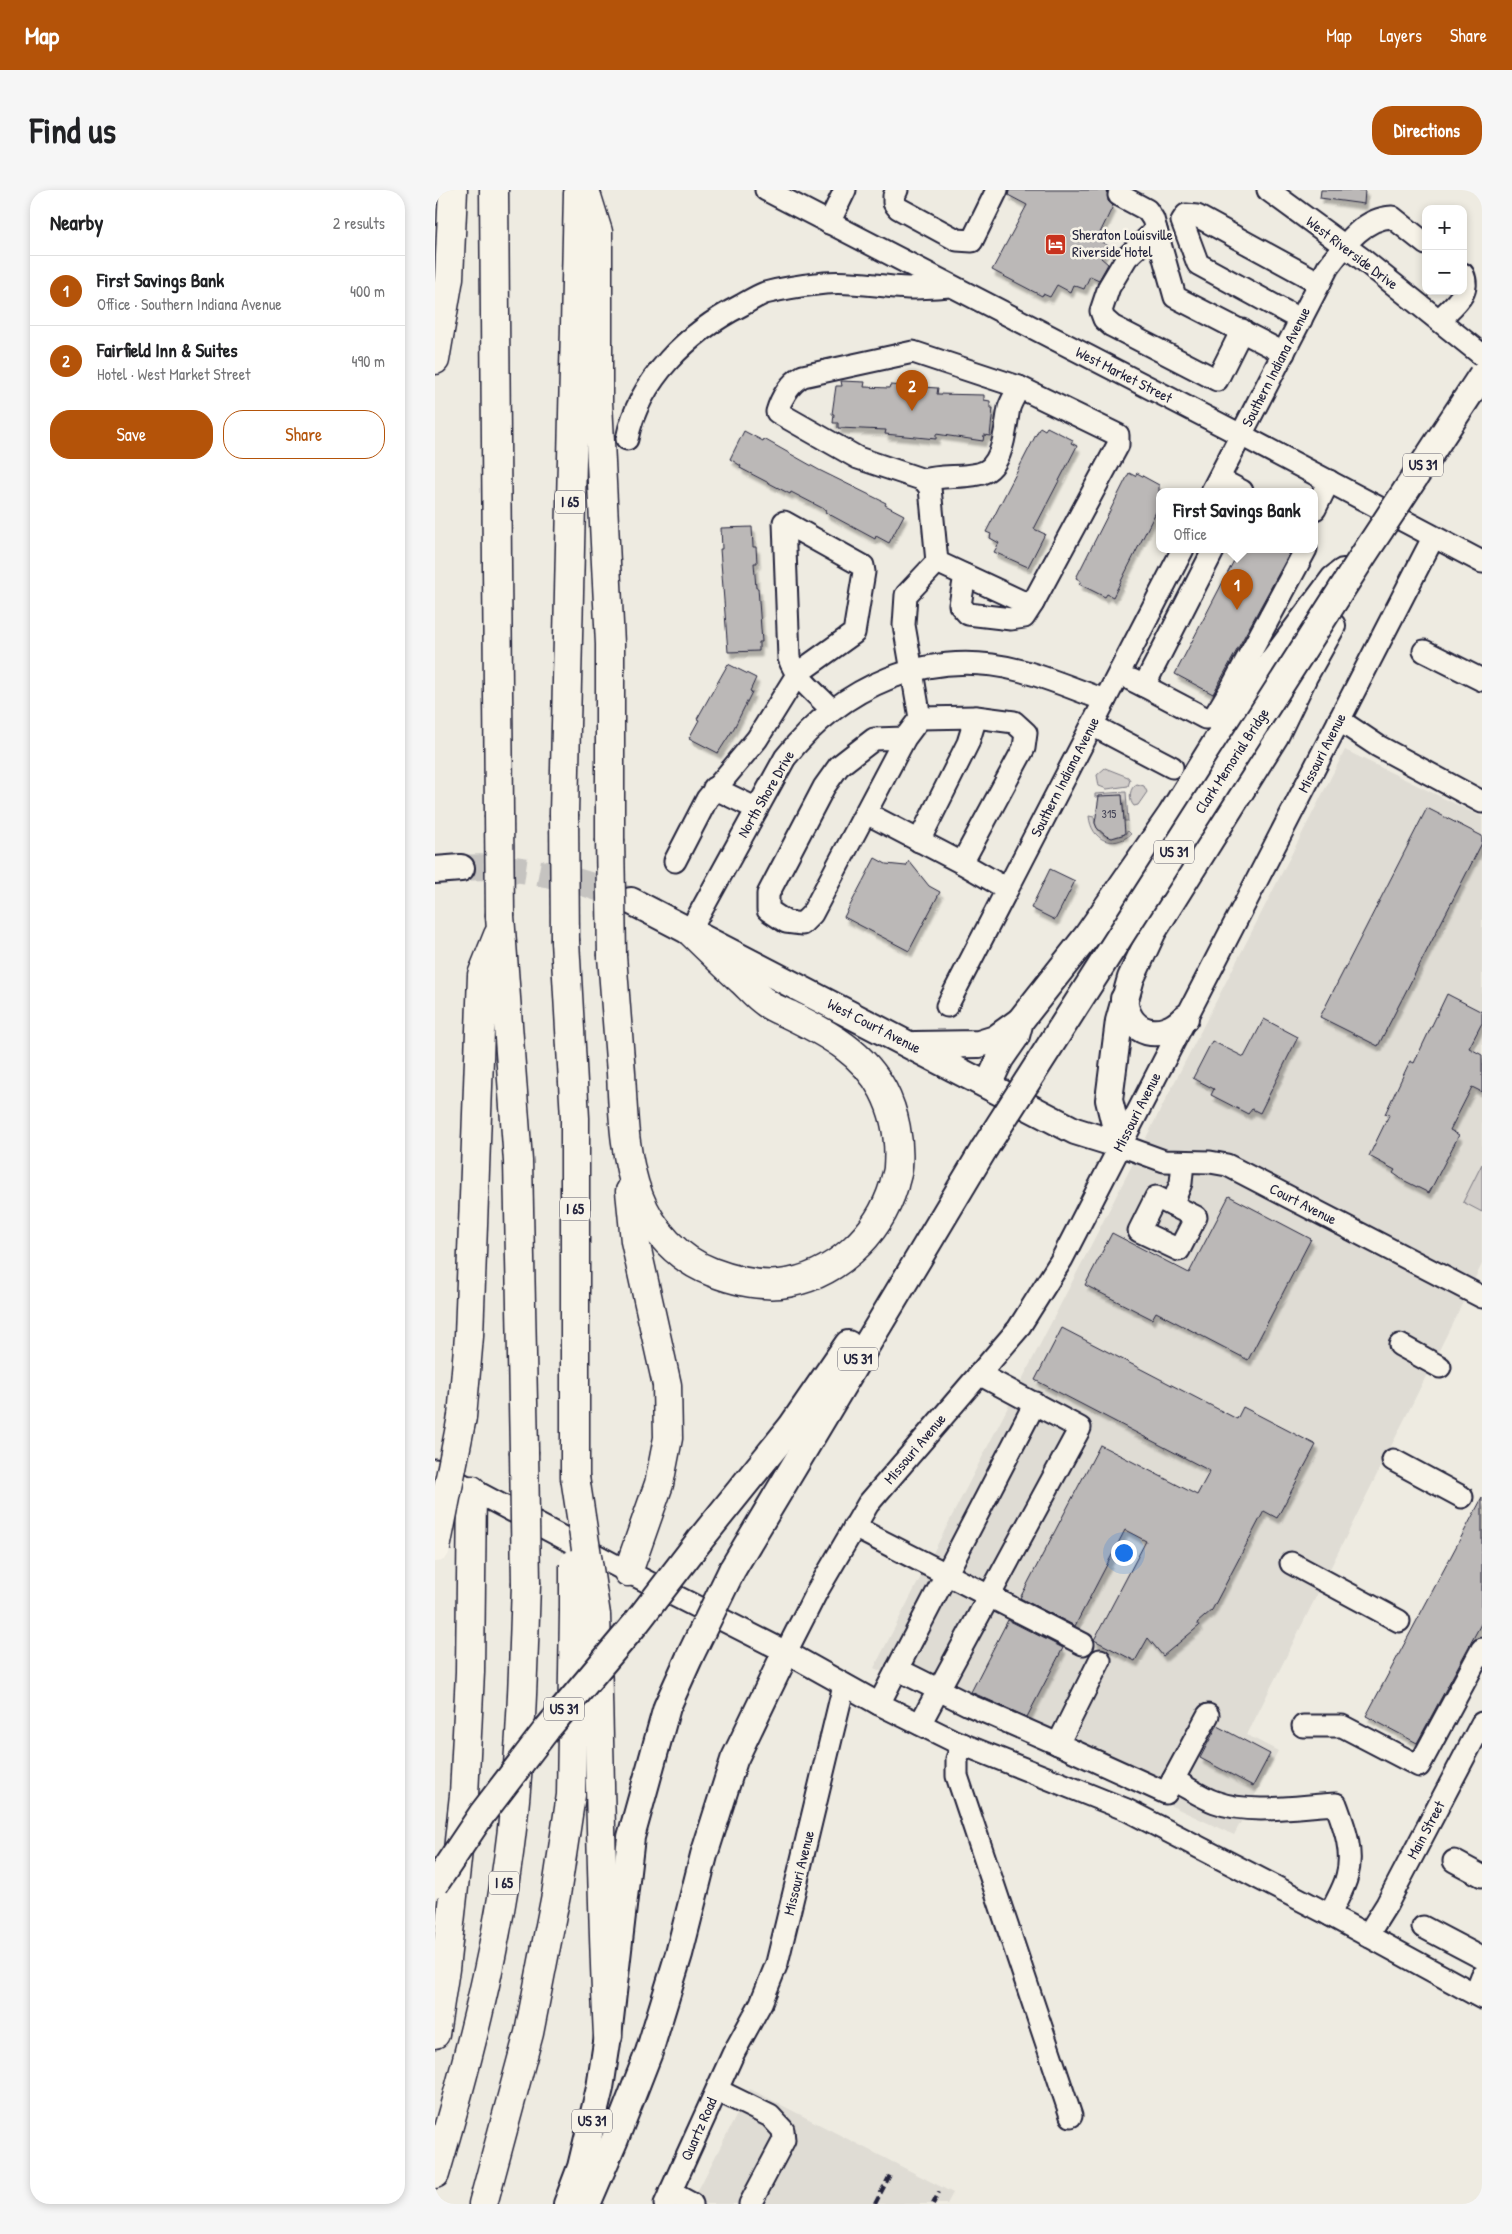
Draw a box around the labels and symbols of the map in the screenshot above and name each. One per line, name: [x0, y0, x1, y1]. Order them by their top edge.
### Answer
street label: West Riverside Drive: [1302, 211, 1403, 294]
place label: Sheraton Louisville Riverside Hotel: [1072, 224, 1173, 262]
hotel icon: Sheraton Louisville Riverside Hotel: [1044, 232, 1068, 256]
street label: Southern Indiana Avenue: [1236, 303, 1315, 430]
street label: West Market Street: [1072, 341, 1177, 408]
pin: 2: [896, 370, 928, 411]
road number: US 31: [1403, 454, 1443, 476]
road number: I 65: [555, 490, 585, 514]
pin: 1: [1221, 569, 1253, 610]
street label: Clark Memorial Bridge: [1189, 704, 1274, 818]
street label: Missouri Avenue: [1293, 709, 1351, 796]
street label: Southern Indiana Avenue: [1025, 713, 1104, 840]
street label: North Shore Drive: [732, 746, 799, 841]
house number: 315: [1102, 805, 1116, 822]
road number: US 31: [1154, 840, 1194, 864]
street label: West Court Avenue: [824, 993, 925, 1058]
street label: Missouri Avenue: [1108, 1068, 1166, 1155]
street label: Court Avenue: [1266, 1178, 1340, 1229]
road number: I 65: [560, 1198, 590, 1220]
road number: US 31: [838, 1348, 878, 1370]
street label: Missouri Avenue: [879, 1409, 950, 1489]
your location: [1111, 1540, 1137, 1566]
road number: US 31: [544, 1698, 584, 1720]
street label: Main Street: [1401, 1796, 1450, 1863]
street label: Missouri Avenue: [778, 1828, 819, 1917]
road number: I 65: [489, 1872, 519, 1895]
street label: Quartz Road: [675, 2094, 722, 2164]
road number: US 31: [572, 2110, 612, 2132]

